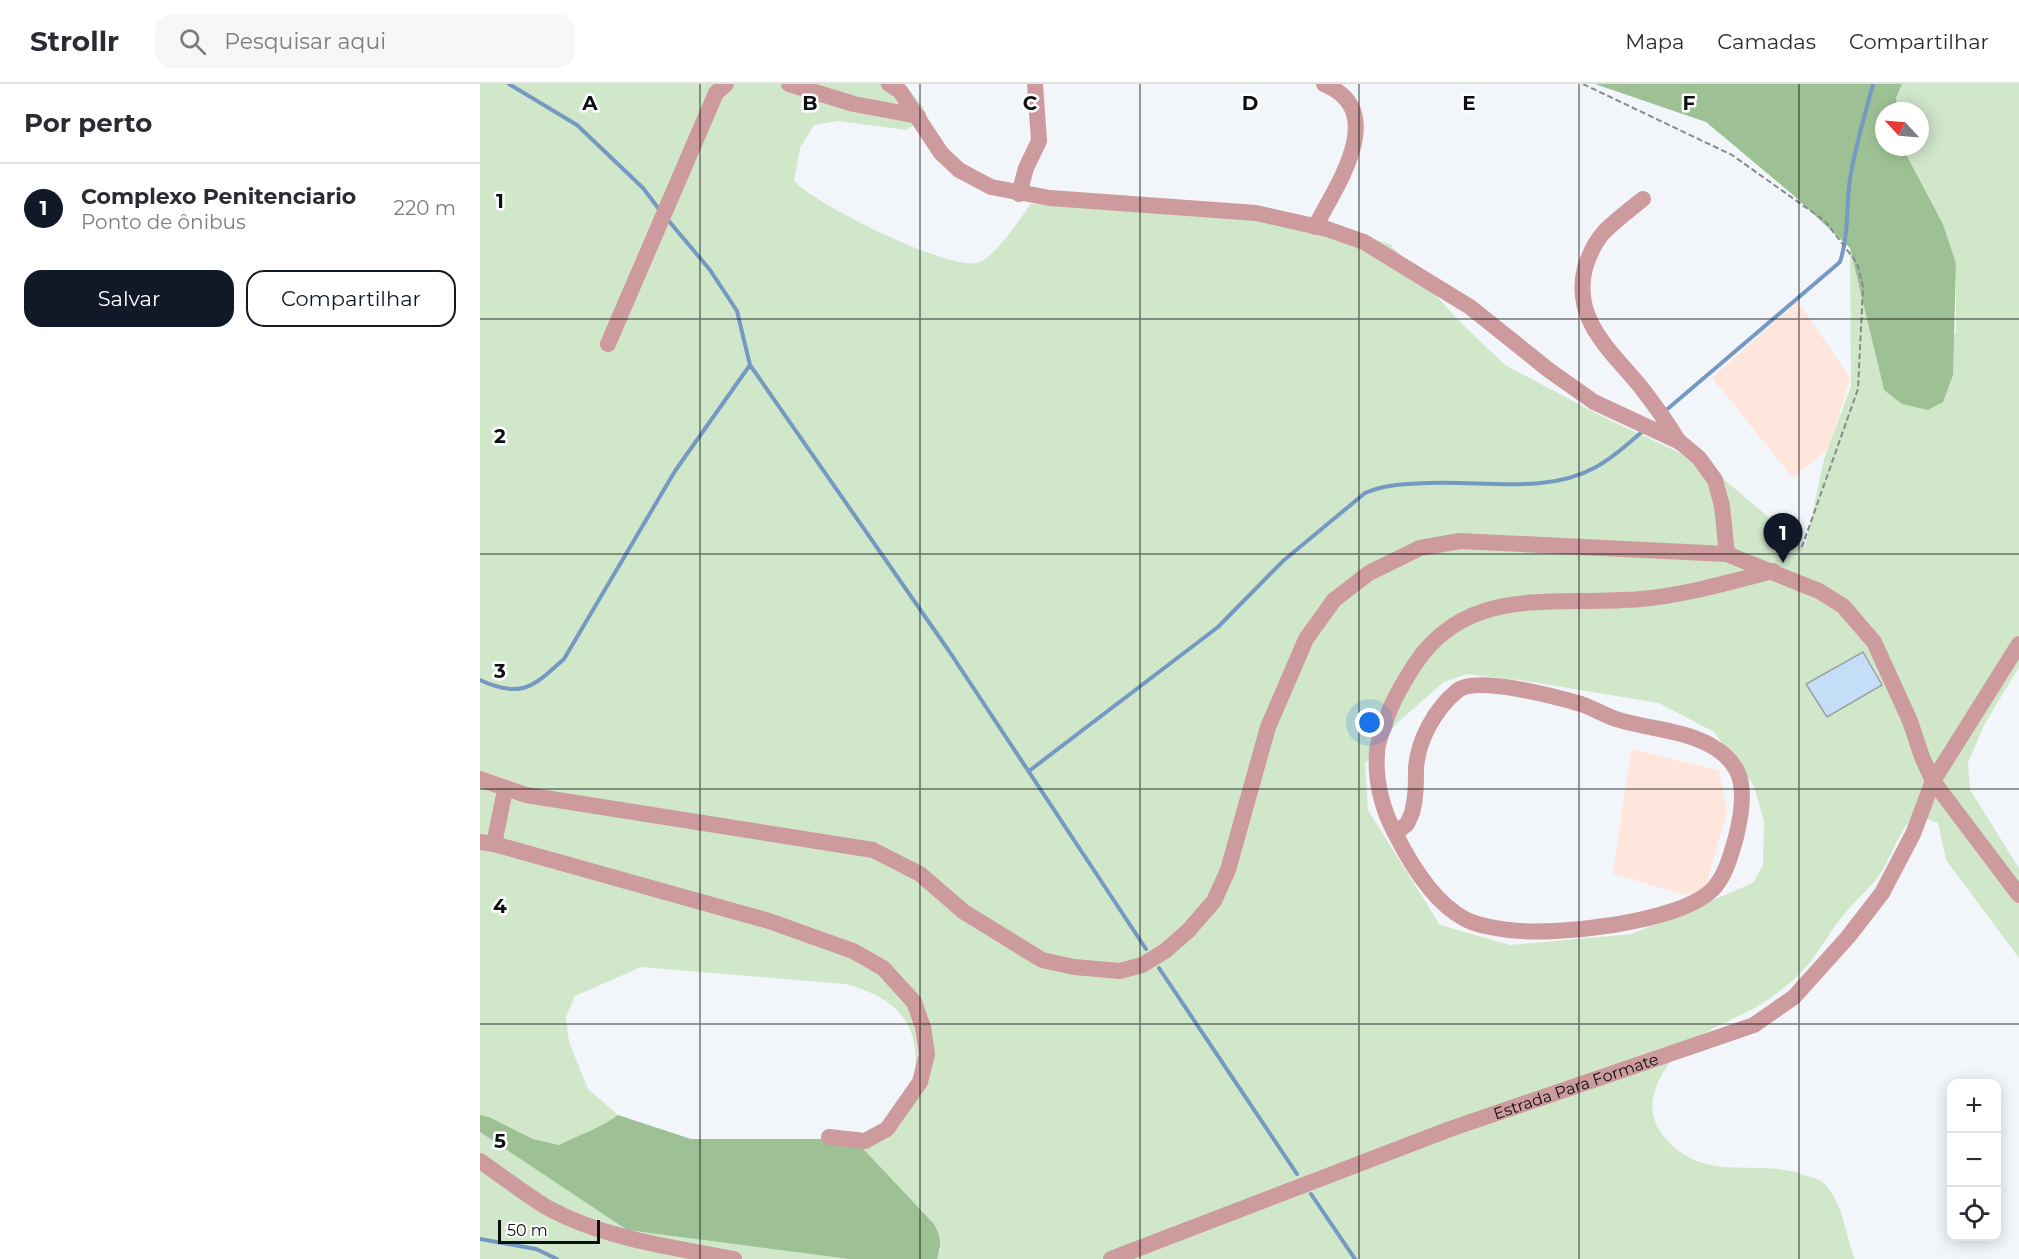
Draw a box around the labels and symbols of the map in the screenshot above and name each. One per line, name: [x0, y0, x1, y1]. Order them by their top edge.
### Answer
text: A: [581, 91, 598, 115]
text: B: [802, 91, 818, 115]
text: C: [1023, 91, 1038, 115]
text: D: [1242, 91, 1258, 115]
text: E: [1462, 91, 1476, 115]
text: F: [1683, 91, 1696, 115]
north arrow: [1875, 102, 1929, 156]
text: 1: [496, 189, 504, 213]
text: 2: [494, 424, 506, 448]
pin: 1: [1764, 514, 1802, 563]
text: 3: [493, 659, 506, 683]
your location: [1355, 708, 1384, 737]
text: 4: [493, 894, 507, 918]
street label: Estrada Para Formate: [1491, 1049, 1661, 1123]
text: 5: [494, 1129, 506, 1153]
scale bar: [498, 1217, 600, 1244]

